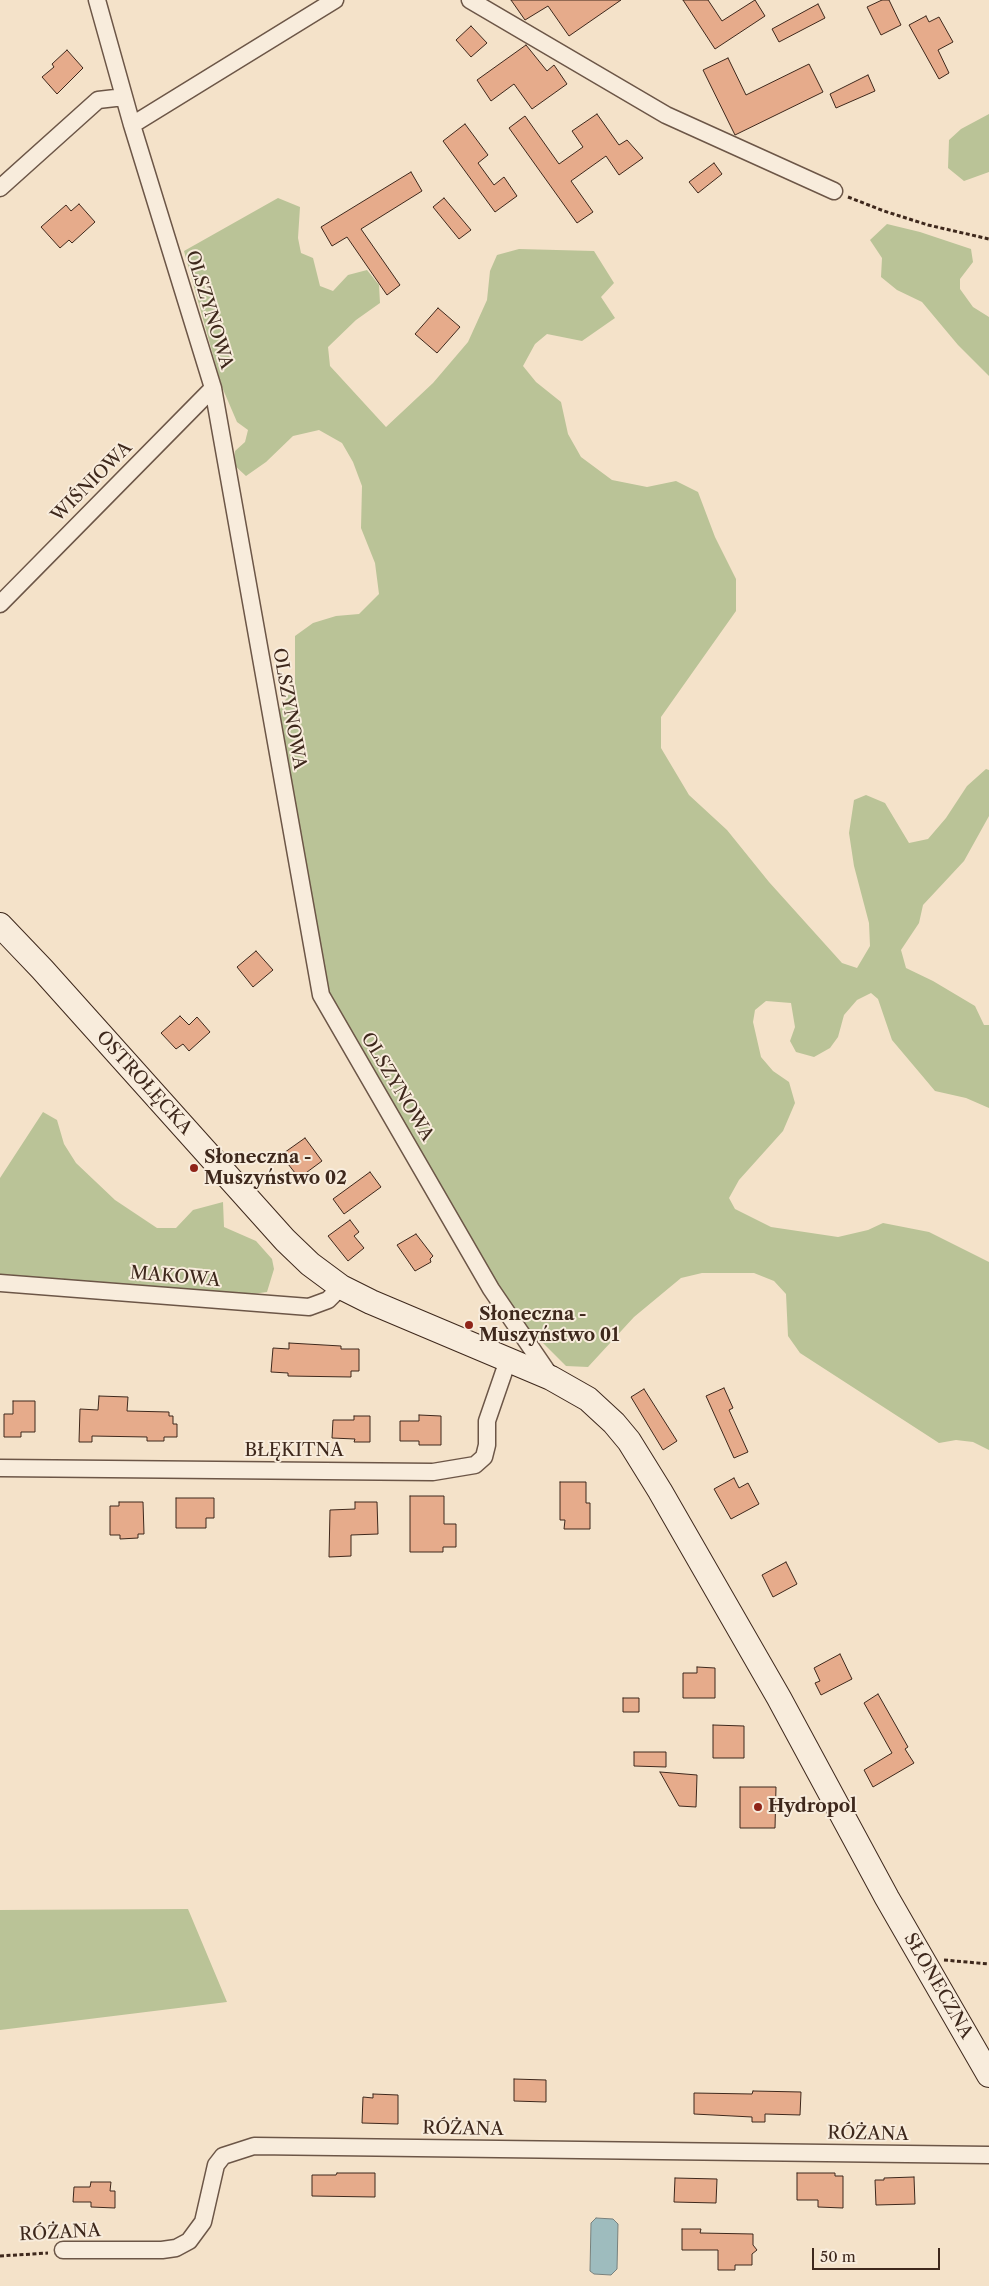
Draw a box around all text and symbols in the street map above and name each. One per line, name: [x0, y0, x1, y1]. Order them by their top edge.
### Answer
street label: OLSZYNOWA: [181, 248, 237, 372]
street label: WIŚNIOWA: [47, 437, 137, 527]
street label: OLSZYNOWA: [268, 647, 310, 771]
street label: OSTROŁĘCKA: [92, 1027, 196, 1139]
street label: OLSZYNOWA: [356, 1029, 438, 1145]
place label: Słoneczna - Muszyństwo 02: [204, 1147, 347, 1190]
marker: Słoneczna - Muszyństwo 02: [188, 1162, 200, 1174]
street label: MAKOWA: [129, 1262, 221, 1292]
place label: Słoneczna - Muszyństwo 01: [479, 1304, 619, 1346]
marker: Słoneczna - Muszyństwo 01: [463, 1319, 475, 1331]
street label: BŁĘKITNA: [244, 1440, 344, 1462]
place label: Hydropol: [768, 1796, 857, 1818]
marker: Hydropol: [752, 1801, 764, 1813]
street label: SŁONECZNA: [899, 1929, 977, 2043]
street label: RÓŻANA: [422, 2117, 504, 2141]
street label: RÓŻANA: [827, 2122, 909, 2146]
street label: RÓŻANA: [19, 2220, 101, 2246]
scale bar: [814, 2238, 942, 2270]
text: 50 m: [820, 2247, 856, 2266]

